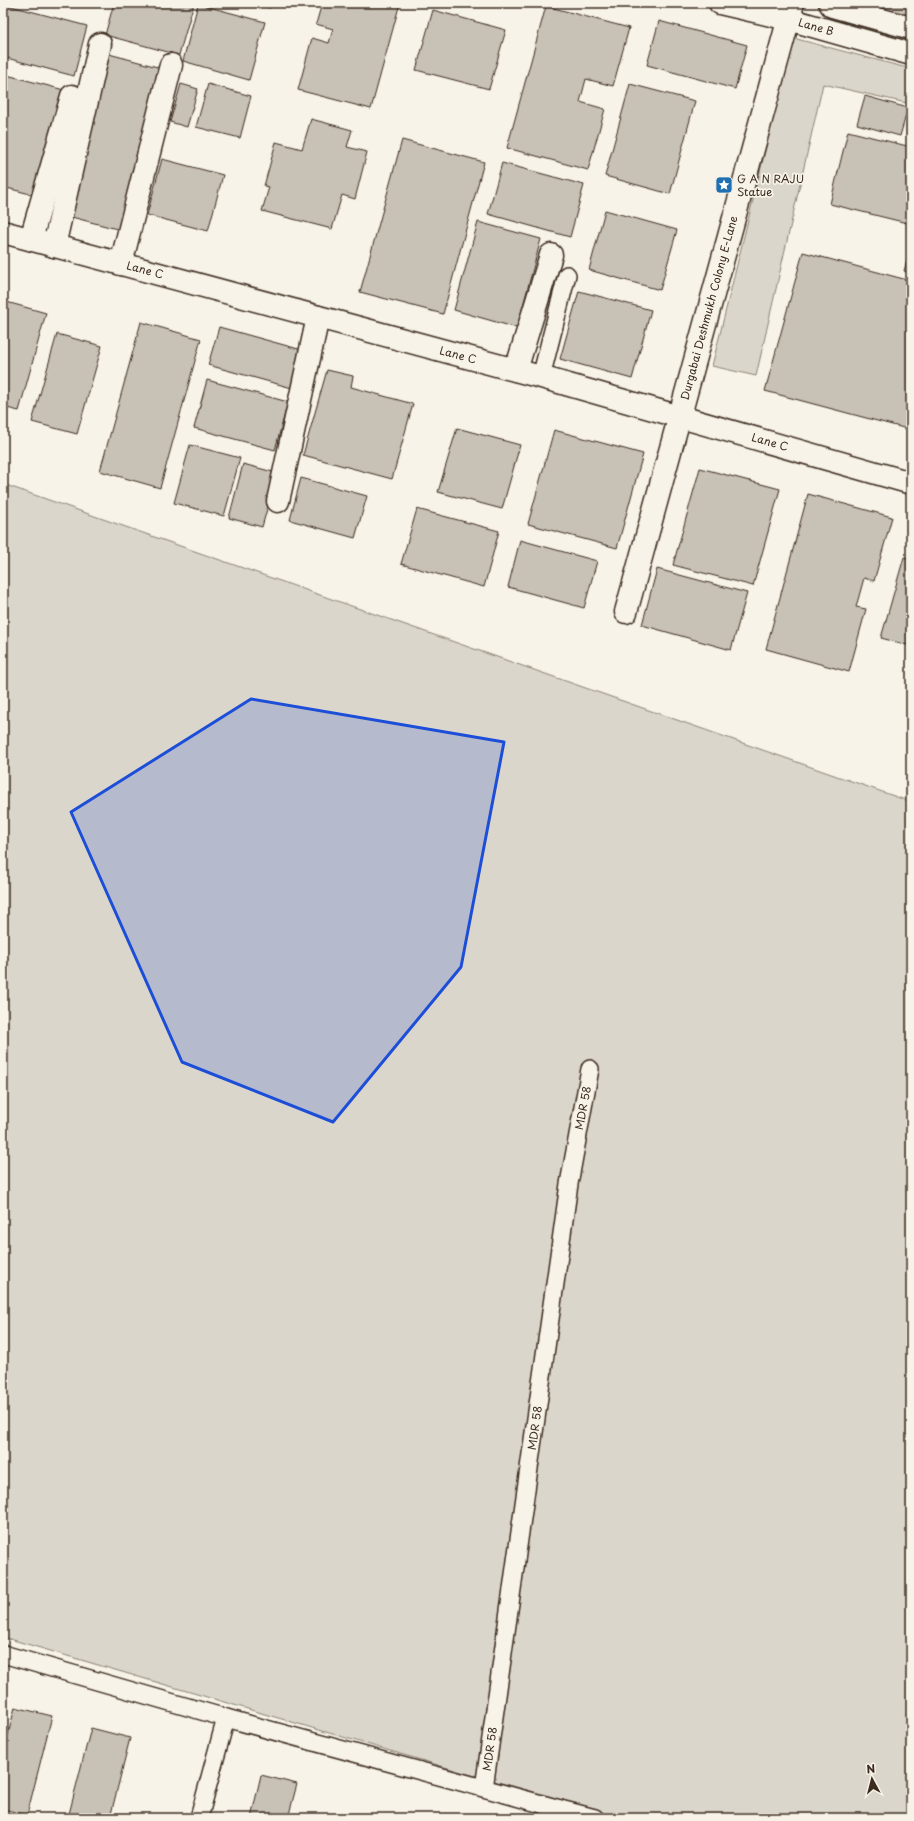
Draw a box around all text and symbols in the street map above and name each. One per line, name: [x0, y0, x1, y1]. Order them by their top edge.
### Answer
street label: Lane B: [796, 13, 836, 40]
place label: G A N RAJU Statue: [737, 170, 804, 200]
place icon: G A N RAJU Statue: [714, 175, 734, 195]
street label: Durgabai Deshmukh Colony E-Lane: [676, 214, 741, 402]
street label: Lane C: [125, 256, 165, 283]
street label: Lane C: [438, 341, 478, 368]
street label: Lane C: [750, 428, 791, 455]
street label: MDR 58: [570, 1084, 595, 1131]
street label: MDR 58: [523, 1405, 546, 1451]
street label: MDR 58: [478, 1726, 501, 1772]
north arrow: [852, 1759, 892, 1799]
text: N: [865, 1760, 876, 1778]

